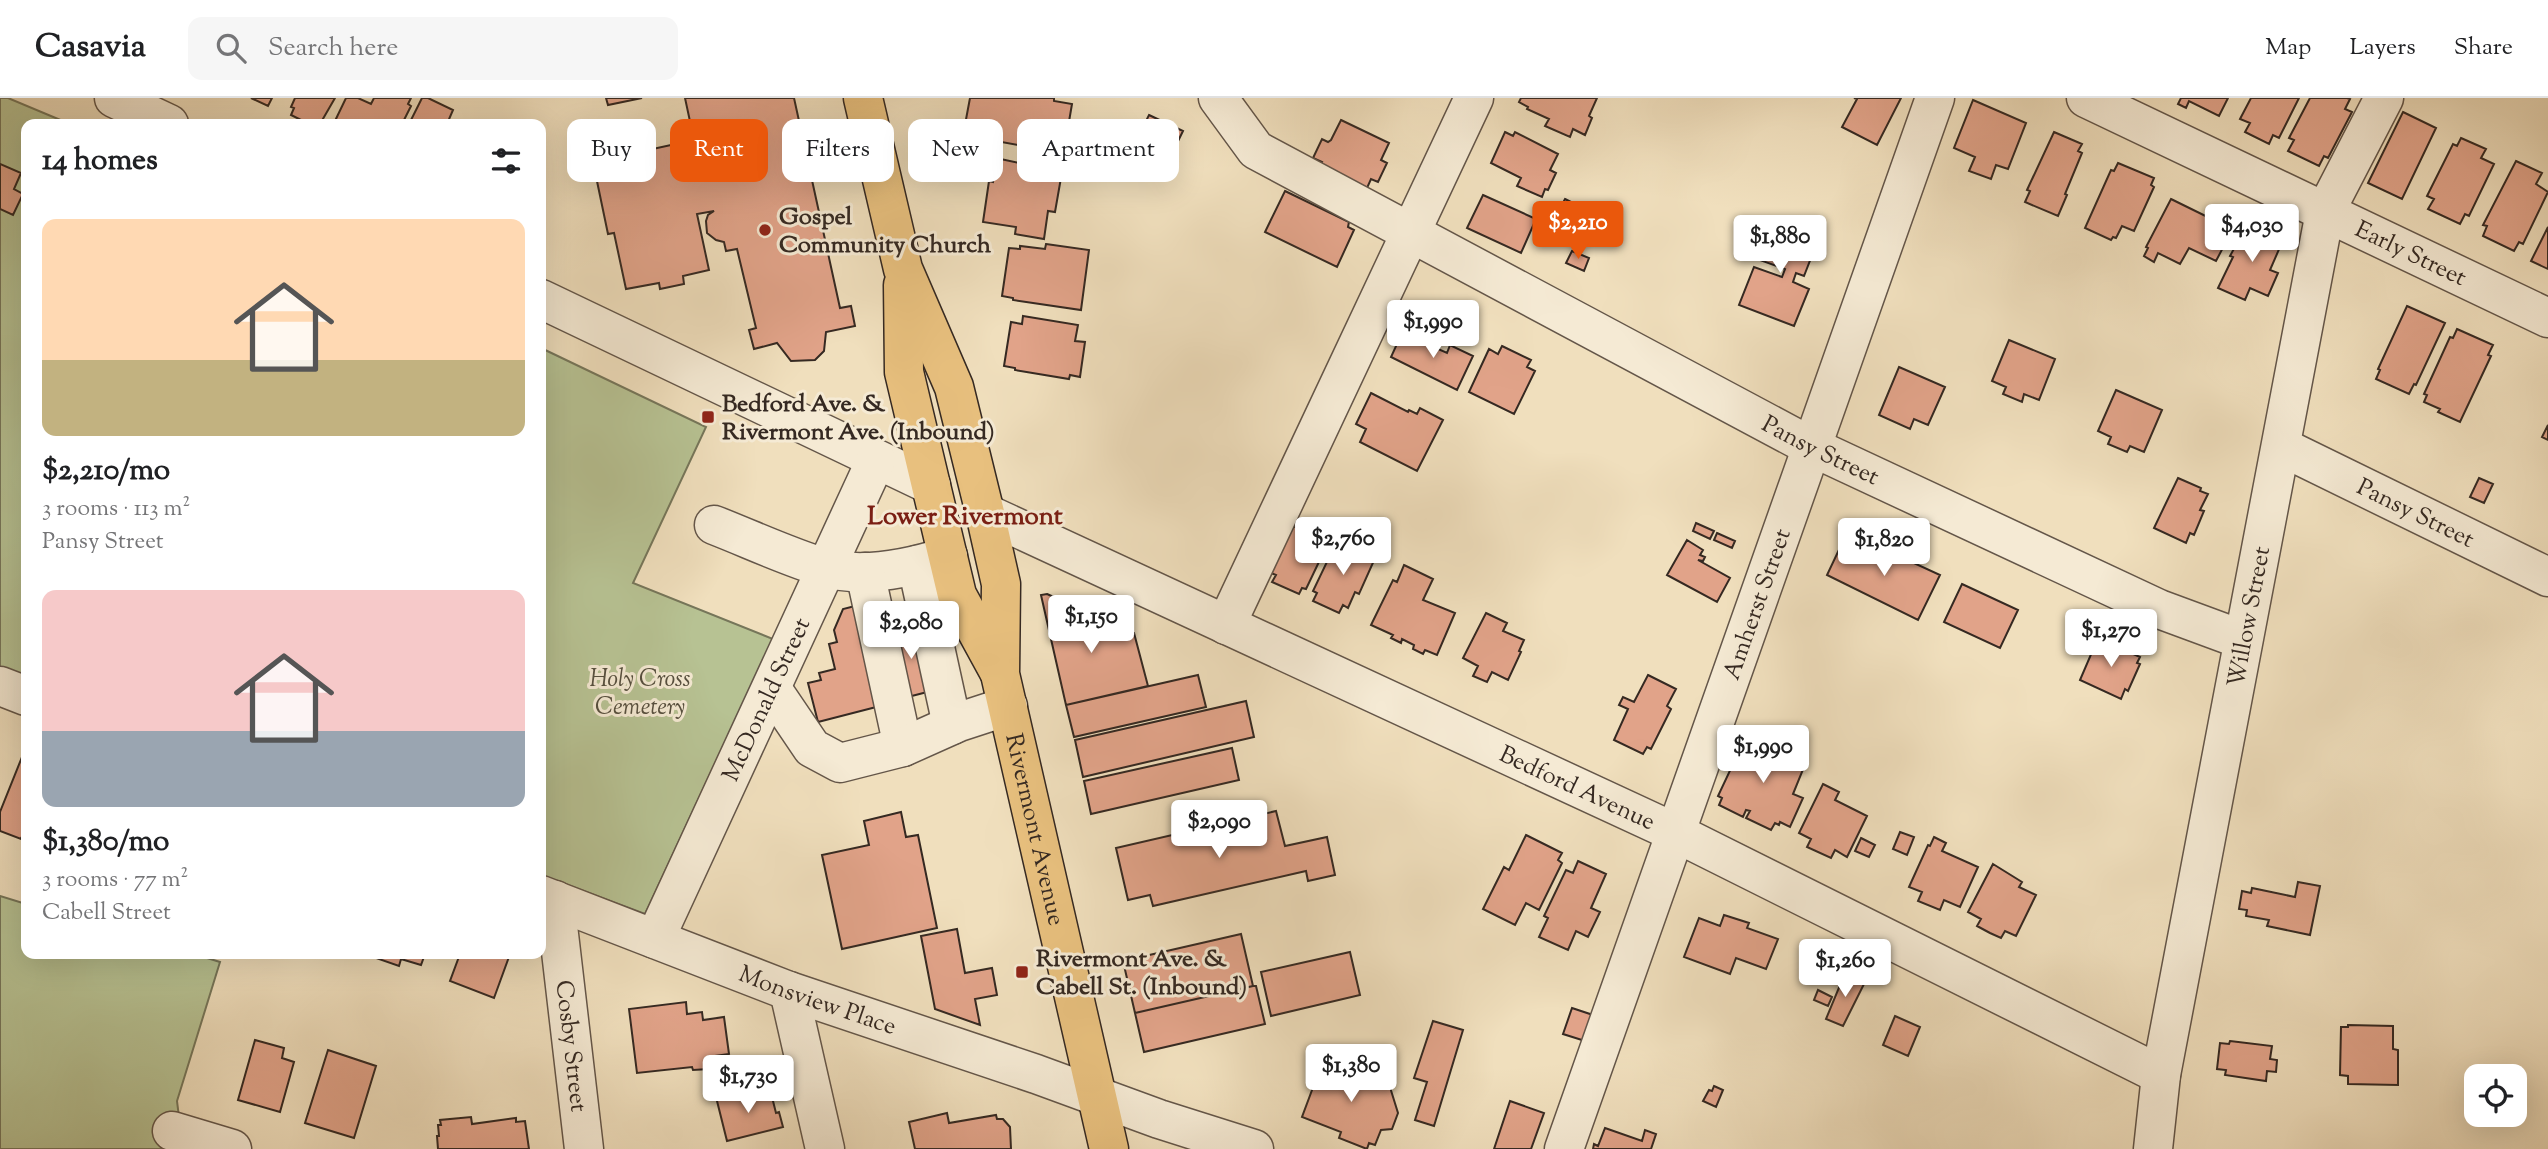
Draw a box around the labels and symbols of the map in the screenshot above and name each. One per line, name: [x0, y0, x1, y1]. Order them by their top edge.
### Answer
place label: Gospel Community Church: [779, 201, 992, 263]
pin: $2,210: [1521, 202, 1635, 261]
pin: $4,030: [2195, 204, 2309, 264]
street label: Early Street: [2349, 214, 2472, 296]
pin: $1,880: [1723, 216, 1837, 275]
marker: Gospel Community Church: [757, 222, 773, 238]
pin: $1,990: [1376, 300, 1490, 360]
place label: Bedford Ave. & Rivermont Ave. (Inbound): [722, 388, 995, 450]
street label: Pansy Street: [1755, 408, 1884, 495]
marker: Bedford Ave. & Rivermont Ave. (Inbound): [700, 409, 716, 425]
street label: Pansy Street: [2350, 471, 2480, 557]
district label: Lower Rivermont: [867, 499, 1063, 536]
pin: $2,760: [1286, 518, 1400, 577]
pin: $1,820: [1827, 518, 1941, 578]
street label: Amherst Street: [1716, 524, 1801, 685]
street label: Willow Street: [2220, 544, 2280, 690]
pin: $1,150: [1034, 596, 1148, 655]
pin: $2,080: [854, 602, 968, 661]
pin: $1,270: [2054, 610, 2168, 669]
street label: McDonald Street: [715, 613, 820, 788]
park label: Holy Cross Cemetery: [589, 663, 691, 725]
pin: $1,990: [1706, 726, 1820, 785]
street label: Rivermont Avenue: [995, 730, 1072, 929]
street label: Bedford Avenue: [1493, 738, 1660, 840]
pin: $2,090: [1162, 800, 1276, 860]
pin: $1,260: [1788, 940, 1902, 999]
place label: Rivermont Ave. & Cabell St. (Inbound): [1036, 943, 1247, 1005]
street label: Monsview Place: [733, 958, 900, 1045]
marker: Rivermont Ave. & Cabell St. (Inbound): [1014, 964, 1030, 980]
street label: Cosby Street: [545, 978, 595, 1114]
pin: $1,380: [1294, 1044, 1408, 1104]
pin: $1,730: [691, 1056, 805, 1115]

